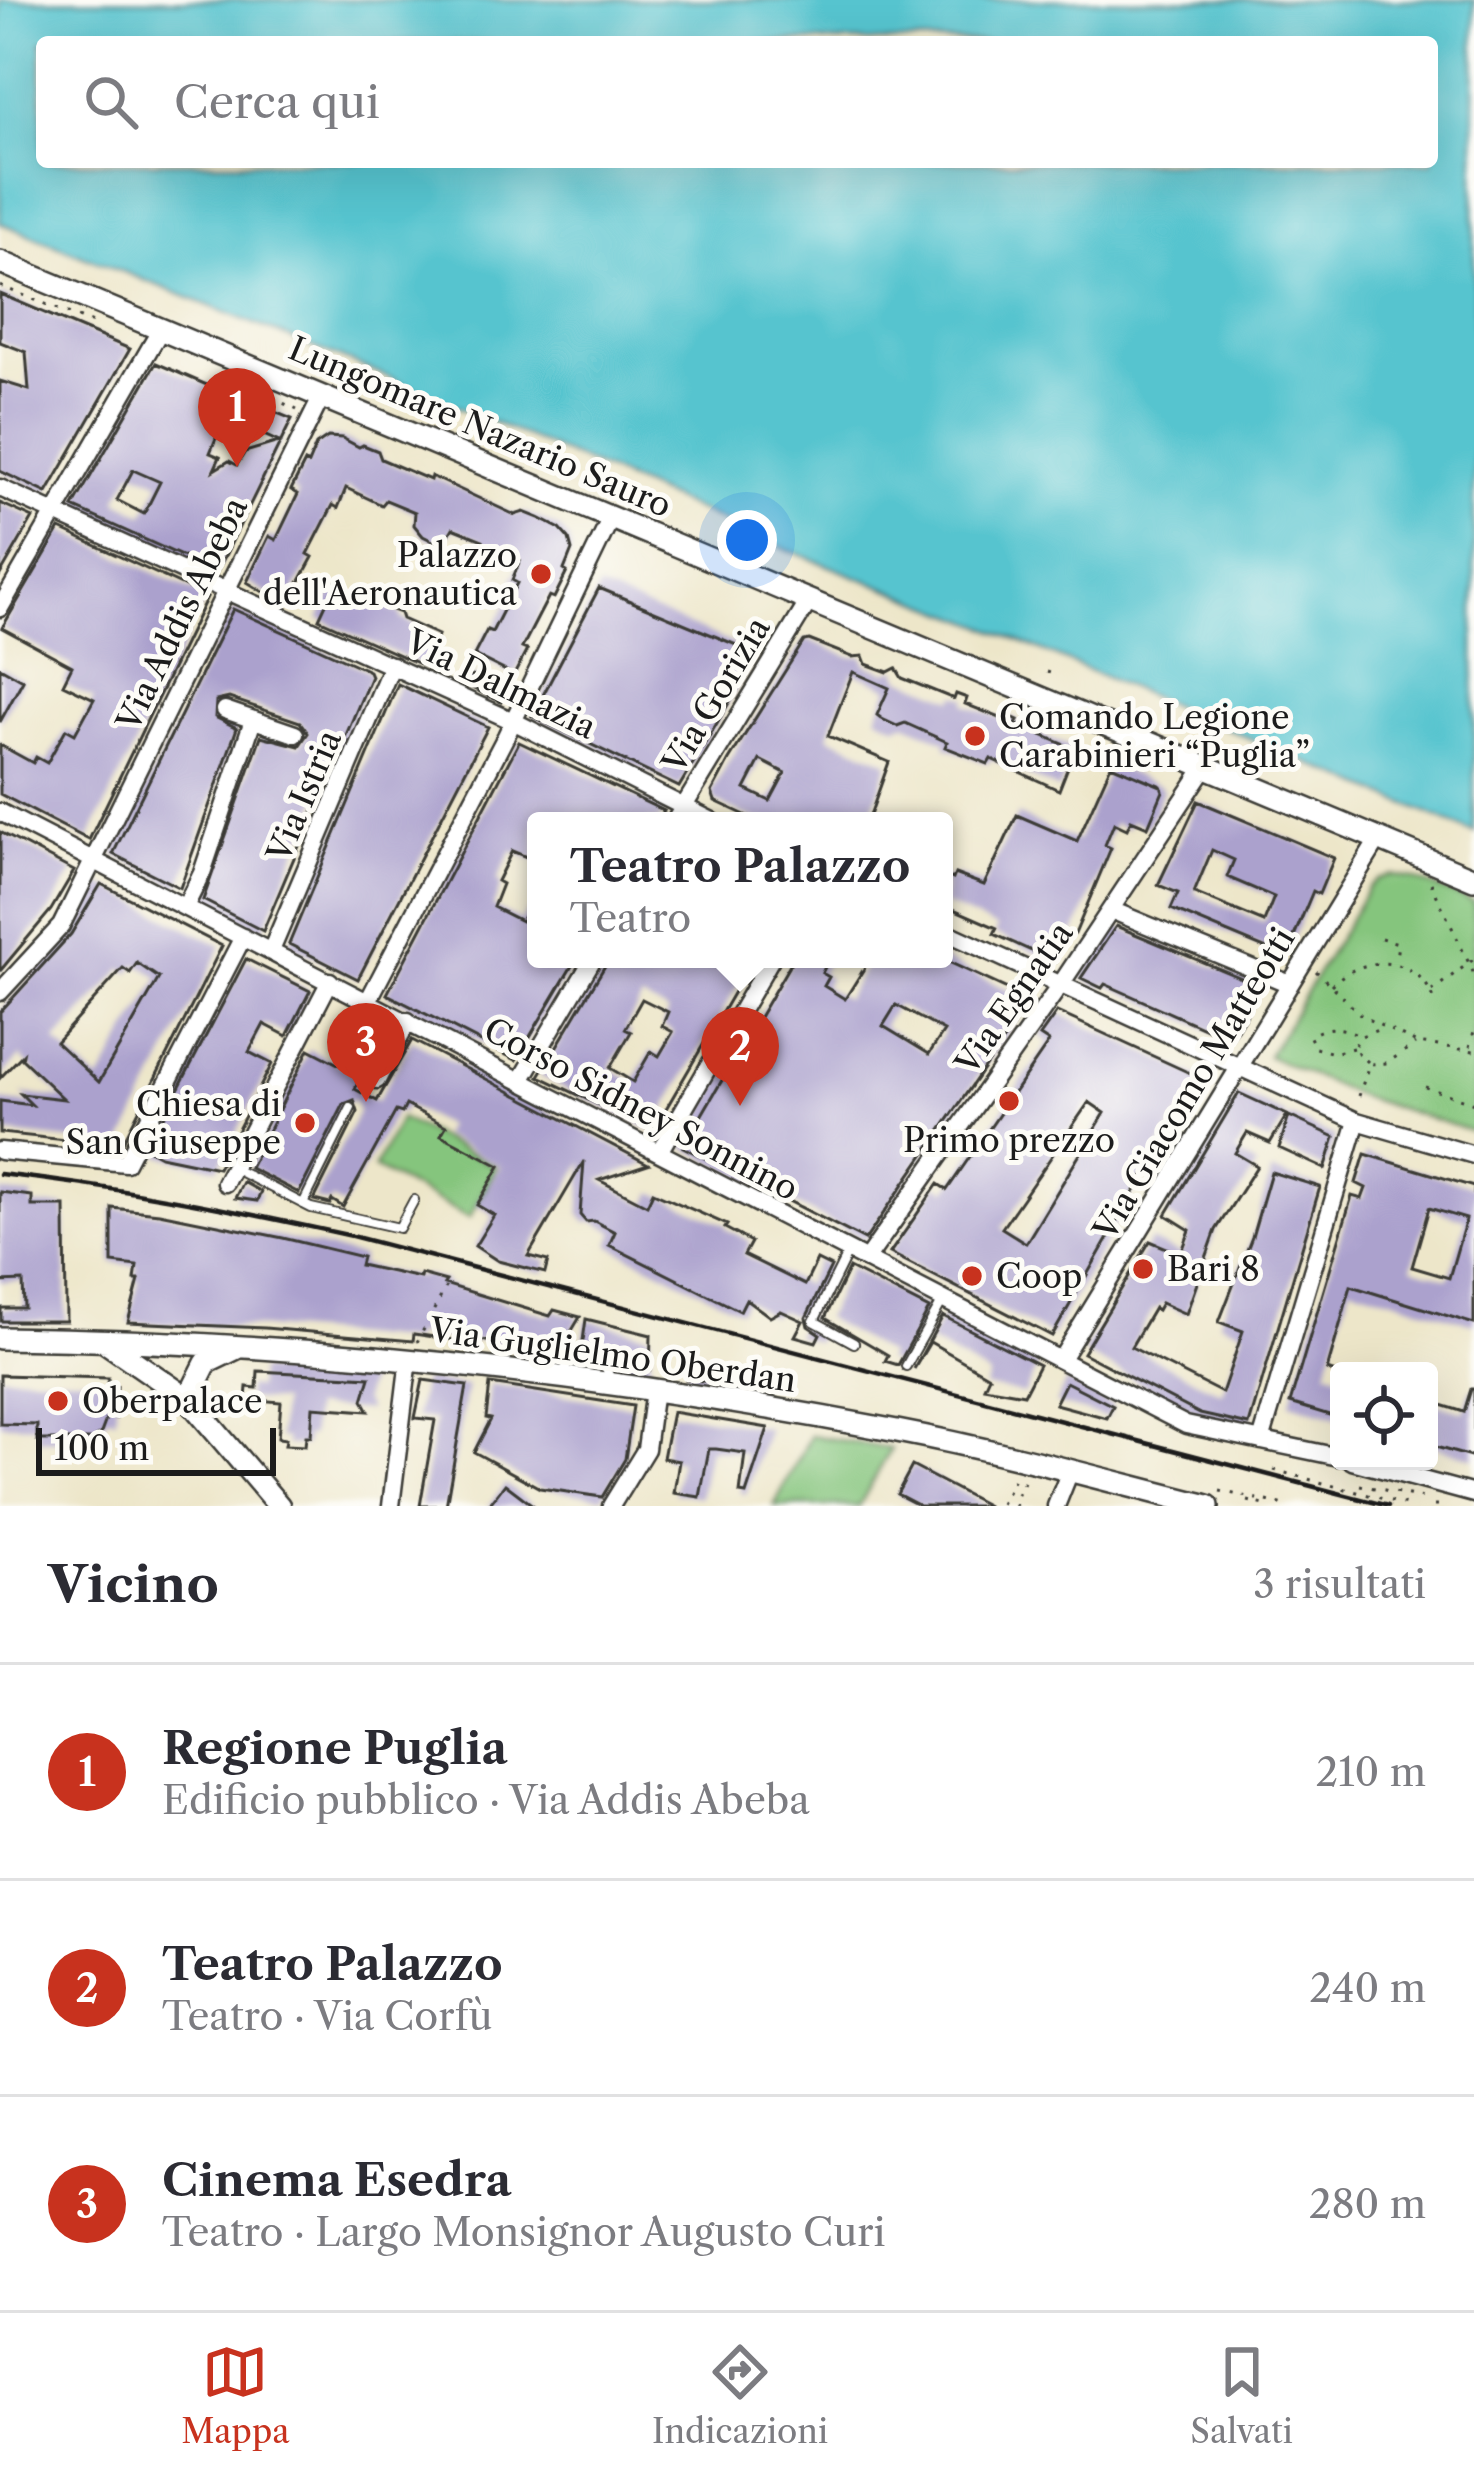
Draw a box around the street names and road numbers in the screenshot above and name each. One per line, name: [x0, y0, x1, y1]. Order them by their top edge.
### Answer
street label: Lungomare Nazario Sauro: [283, 328, 677, 526]
street label: Via Addis Abeba: [107, 490, 256, 738]
street label: Via Gorizia: [653, 609, 779, 781]
street label: Via Dalmazia: [398, 620, 603, 748]
street label: Via Istria: [258, 723, 350, 869]
street label: Via Egnatia: [946, 913, 1082, 1083]
street label: Via Giacomo Matteotti: [1084, 920, 1303, 1248]
street label: Corso Sidney Sonnino: [477, 1009, 805, 1209]
street label: Via Guglielmo Oberdan: [426, 1309, 799, 1401]

